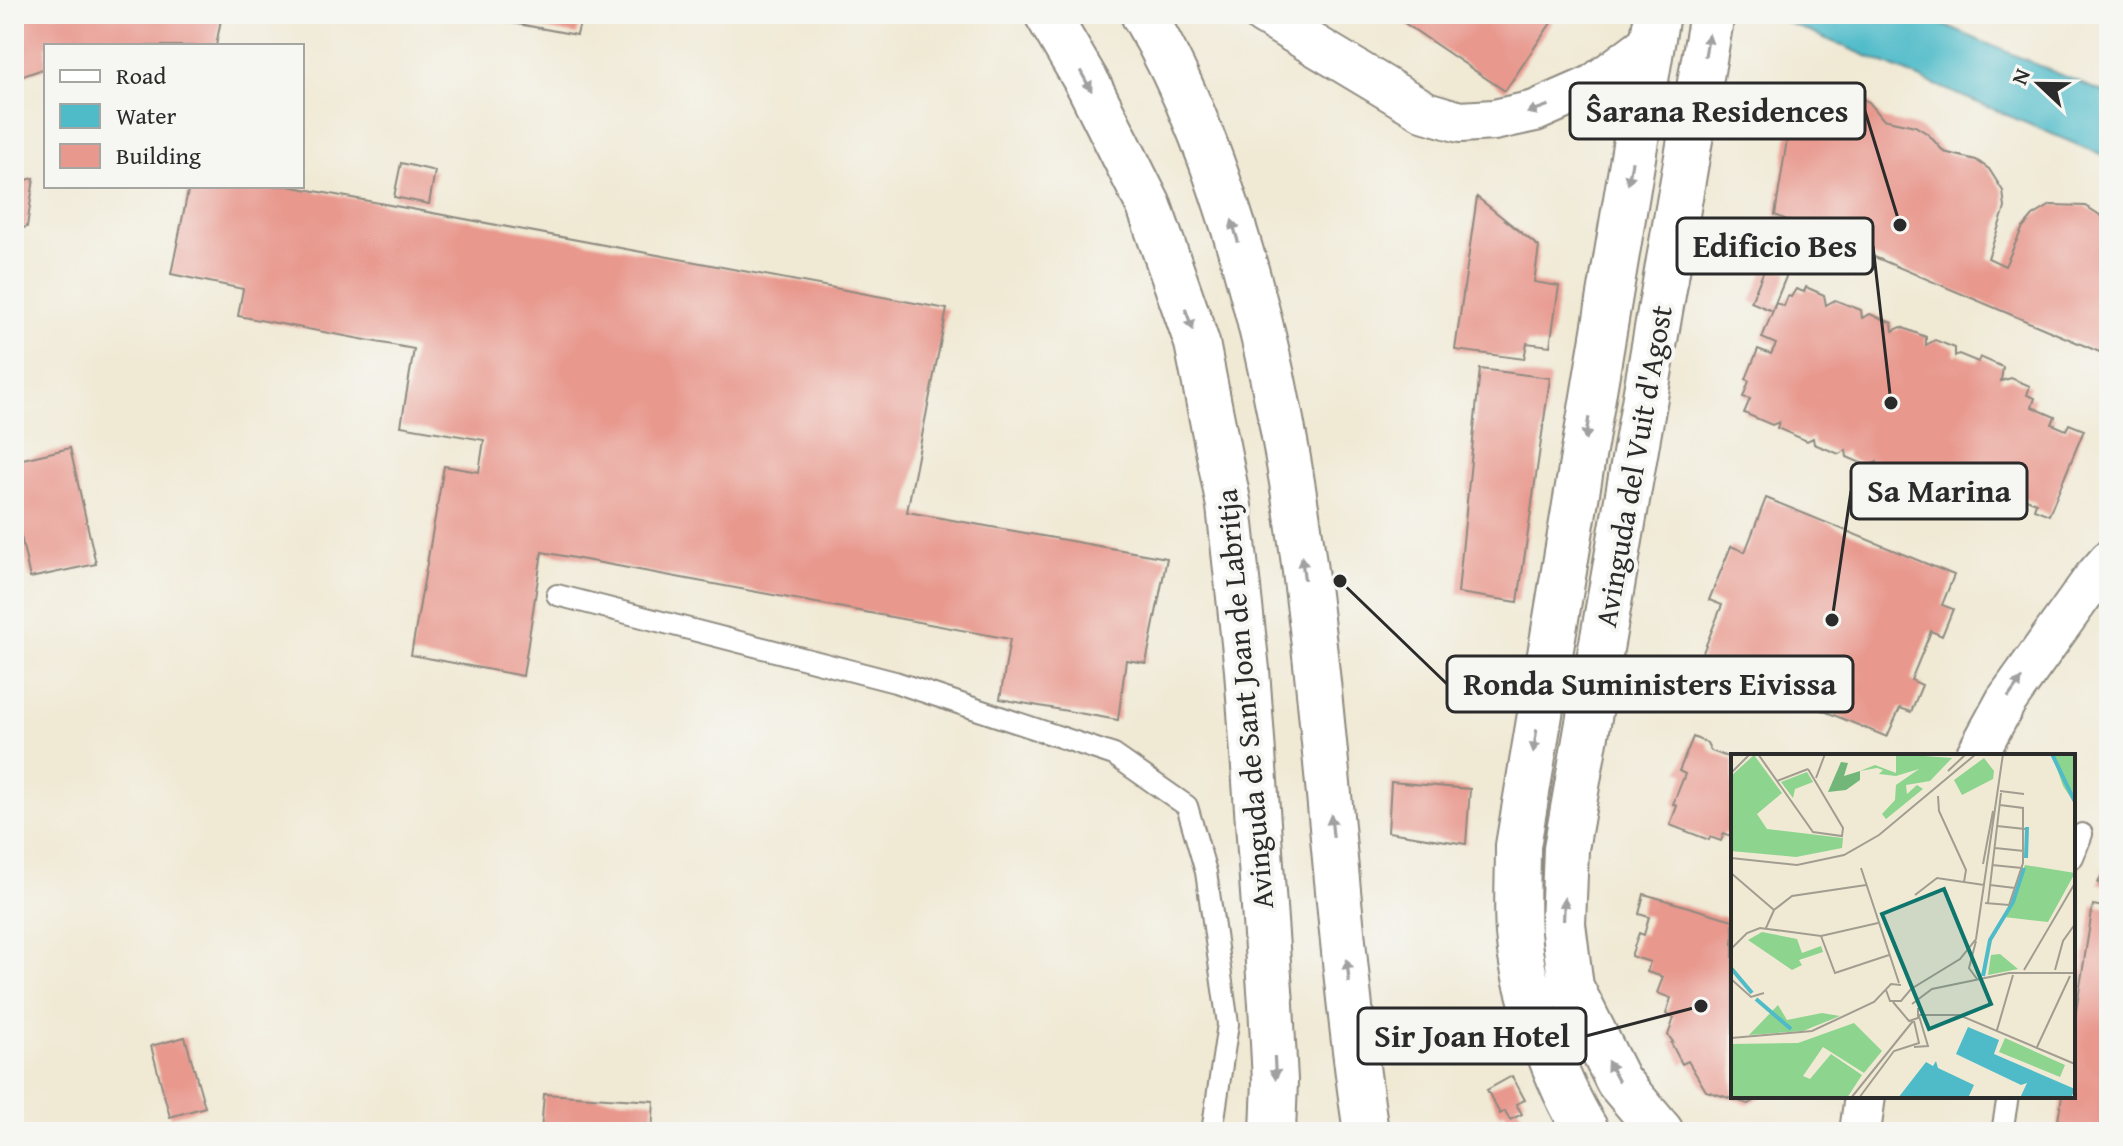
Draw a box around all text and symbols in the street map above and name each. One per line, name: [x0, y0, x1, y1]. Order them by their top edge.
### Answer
one-way arrow: [1701, 33, 1713, 58]
legend: [44, 44, 304, 188]
north arrow: [1999, 44, 2079, 124]
text: Road: [116, 58, 166, 93]
text: N: [2003, 63, 2038, 89]
one-way arrow: [1079, 70, 1093, 93]
callout: Ŝarana Residences: [1570, 83, 1865, 139]
text: Ŝarana Residences: [1586, 87, 1848, 134]
text: Water: [116, 98, 177, 133]
one-way arrow: [1526, 103, 1550, 115]
text: Building: [116, 138, 201, 173]
one-way arrow: [1623, 160, 1635, 185]
callout: Edificio Bes: [1677, 218, 1873, 274]
one-way arrow: [1228, 219, 1241, 243]
text: Edificio Bes: [1693, 222, 1857, 269]
street label: Avinguda del Vuit d'Agost: [1583, 301, 1683, 630]
one-way arrow: [1183, 308, 1196, 332]
one-way arrow: [1580, 417, 1592, 442]
callout: Sa Marina: [1851, 463, 2027, 519]
text: Sa Marina: [1867, 467, 2012, 514]
street label: Avinguda de Sant Joan de Labritja: [1204, 487, 1284, 911]
one-way arrow: [1296, 555, 1309, 580]
callout: Ronda Suministers Eivissa: [1447, 656, 1853, 712]
text: Ronda Suministers Eivissa: [1463, 660, 1837, 707]
one-way arrow: [2006, 678, 2022, 699]
one-way arrow: [1529, 729, 1541, 754]
inset map: [1731, 754, 2075, 1098]
one-way arrow: [1326, 813, 1339, 838]
one-way arrow: [1557, 896, 1570, 921]
one-way arrow: [1341, 958, 1354, 983]
callout: Sir Joan Hotel: [1358, 1008, 1586, 1064]
text: Sir Joan Hotel: [1374, 1012, 1570, 1059]
one-way arrow: [1268, 1056, 1281, 1081]
one-way arrow: [1607, 1059, 1620, 1082]

